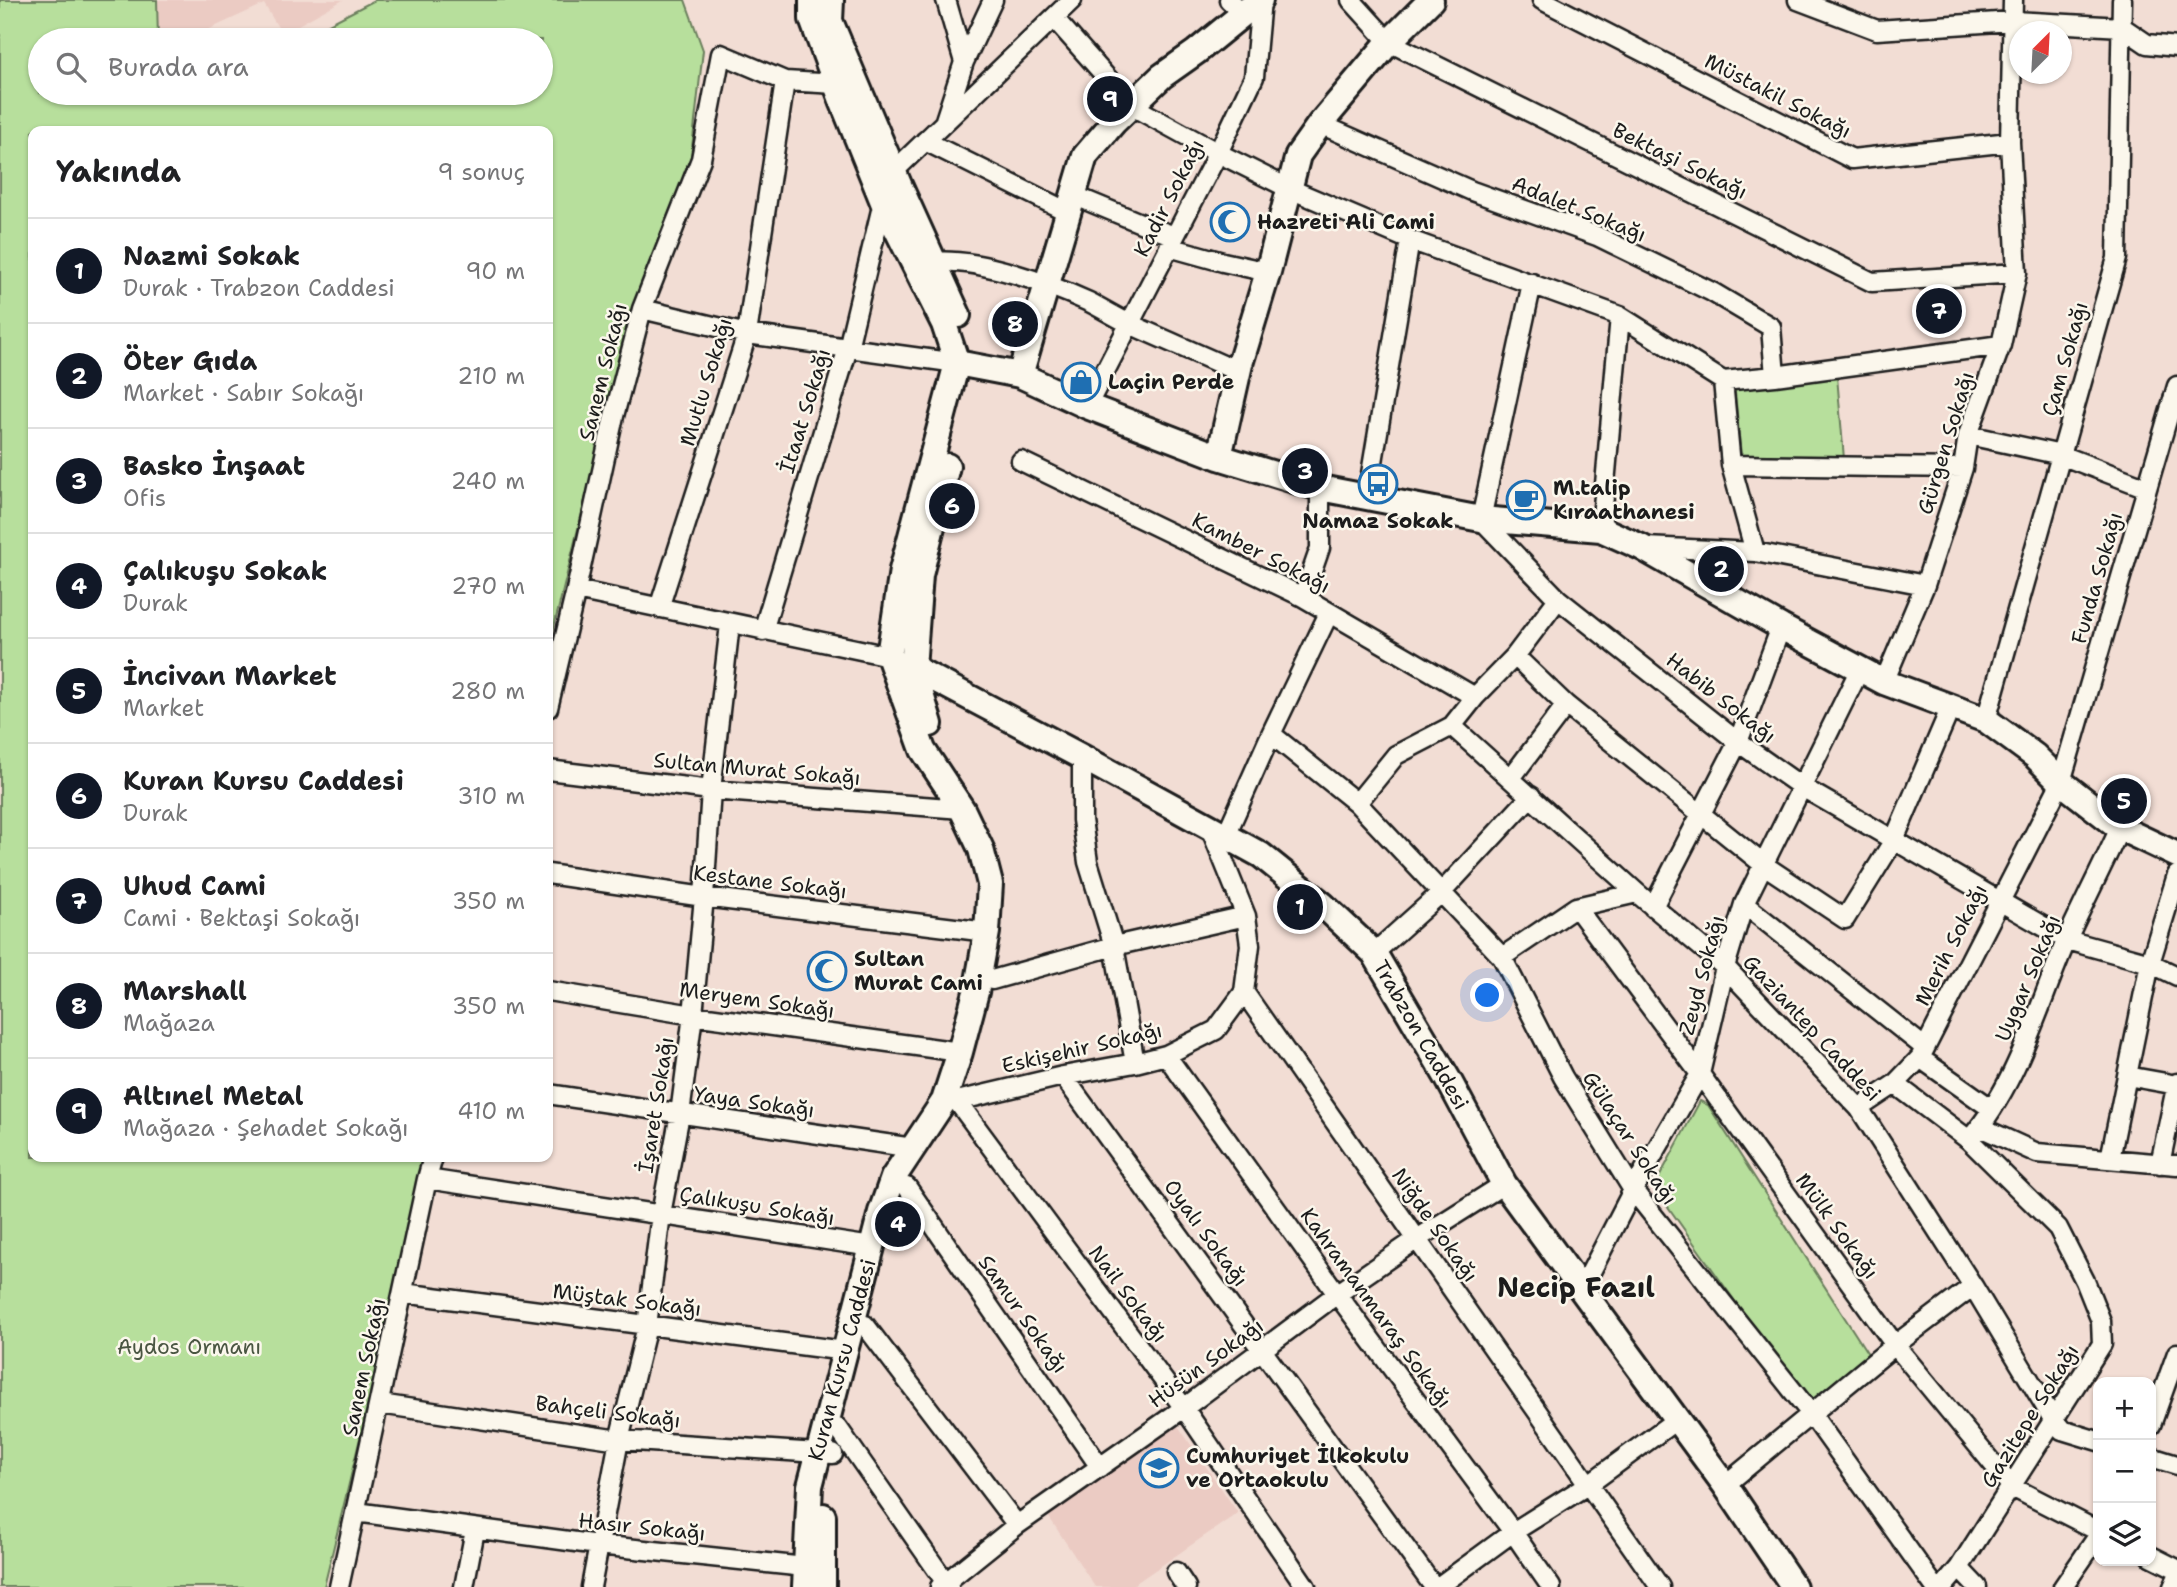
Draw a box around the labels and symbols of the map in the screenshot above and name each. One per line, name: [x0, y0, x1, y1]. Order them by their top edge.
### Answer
north arrow: [2009, 21, 2072, 84]
street label: Müstakil Sokağı: [1700, 47, 1856, 145]
pin: 9: [1087, 73, 1133, 125]
street label: Bektaşi Sokağı: [1608, 116, 1752, 206]
street label: Kadir Sokağı: [1127, 134, 1211, 262]
street label: Adalet Sokağı: [1508, 169, 1650, 249]
mosque icon: Hazreti Ali Cami: [1209, 201, 1251, 243]
place label: Hazreti Ali Cami: [1257, 208, 1435, 236]
pin: 7: [1916, 285, 1962, 337]
pin: 8: [992, 298, 1038, 350]
street label: Çam Sokağı: [2035, 299, 2095, 419]
street label: Sanem Sokağı: [572, 300, 634, 444]
street label: Mutlu Sokağı: [673, 314, 739, 450]
street label: İtaat Sokağı: [773, 345, 837, 477]
shop icon: Laçin Perde: [1060, 361, 1102, 403]
place label: Laçin Perde: [1108, 368, 1234, 396]
street label: Gürgen Sokağı: [1911, 368, 1981, 518]
pin: 3: [1282, 445, 1328, 497]
bus stop icon: Namaz Sokak: [1357, 463, 1399, 505]
place label: M.talip Kıraathanesi: [1553, 474, 1695, 526]
cafe icon: M.talip Kıraathanesi: [1505, 479, 1547, 521]
pin: 6: [929, 480, 975, 532]
street label: Kamber Sokağı: [1187, 506, 1335, 600]
place label: Namaz Sokak: [1302, 507, 1454, 535]
street label: Funda Sokağı: [2065, 509, 2129, 647]
pin: 2: [1698, 543, 1744, 595]
street label: Habib Sokağı: [1660, 646, 1782, 750]
street label: Sultan Murat Sokağı: [652, 746, 862, 792]
pin: 5: [2101, 775, 2147, 827]
street label: Kestane Sokağı: [692, 859, 848, 905]
street label: Merih Sokağı: [1908, 879, 1994, 1011]
pin: 1: [1277, 881, 1323, 933]
street label: Uygar Sokağı: [1989, 910, 2067, 1046]
street label: Zeyd Sokağı: [1673, 912, 1731, 1038]
place label: Sultan Murat Cami: [854, 945, 983, 997]
street label: Gaziantep Caddesi: [1737, 949, 1887, 1107]
mosque icon: Sultan Murat Cami: [806, 950, 848, 992]
street label: Trabzon Caddesi: [1367, 955, 1475, 1115]
street label: Meryem Sokağı: [678, 975, 836, 1025]
your location: [1470, 978, 1504, 1012]
street label: Eskişehir Sokağı: [999, 1016, 1165, 1080]
street label: İşaret Sokağı: [631, 1035, 681, 1175]
street label: Gülaçar Sokağı: [1576, 1066, 1684, 1210]
street label: Yaya Sokağı: [692, 1080, 816, 1124]
street label: Niğde Sokağı: [1385, 1162, 1485, 1288]
street label: Mülk Sokağı: [1789, 1167, 1885, 1285]
street label: Oyalı Sokağı: [1158, 1174, 1254, 1292]
street label: Çalıkuşu Sokağı: [677, 1180, 837, 1232]
pin: 4: [875, 1198, 921, 1250]
street label: Kahramanmaraş Sokağı: [1294, 1202, 1458, 1414]
street label: Nail Sokağı: [1082, 1240, 1174, 1348]
street label: Samur Sokağı: [972, 1249, 1074, 1379]
street label: Kuran Kursu Caddesi: [802, 1256, 882, 1464]
district label: Necip Fazıl: [1497, 1268, 1655, 1306]
street label: Müştak Sokağı: [551, 1277, 703, 1323]
street label: Sanem Sokağı: [336, 1295, 392, 1439]
street label: Hüsün Sokağı: [1143, 1312, 1269, 1414]
park label: Aydos Ormanı: [117, 1333, 261, 1361]
street label: Gazitepe Sokağı: [1975, 1339, 2085, 1493]
street label: Bahçeli Sokağı: [534, 1389, 682, 1435]
place label: Cumhuriyet İlkokulu ve Ortaokulu: [1186, 1442, 1409, 1494]
school or university icon: Cumhuriyet İlkokulu ve Ortaokulu: [1138, 1447, 1180, 1489]
street label: Hasır Sokağı: [577, 1506, 707, 1548]

